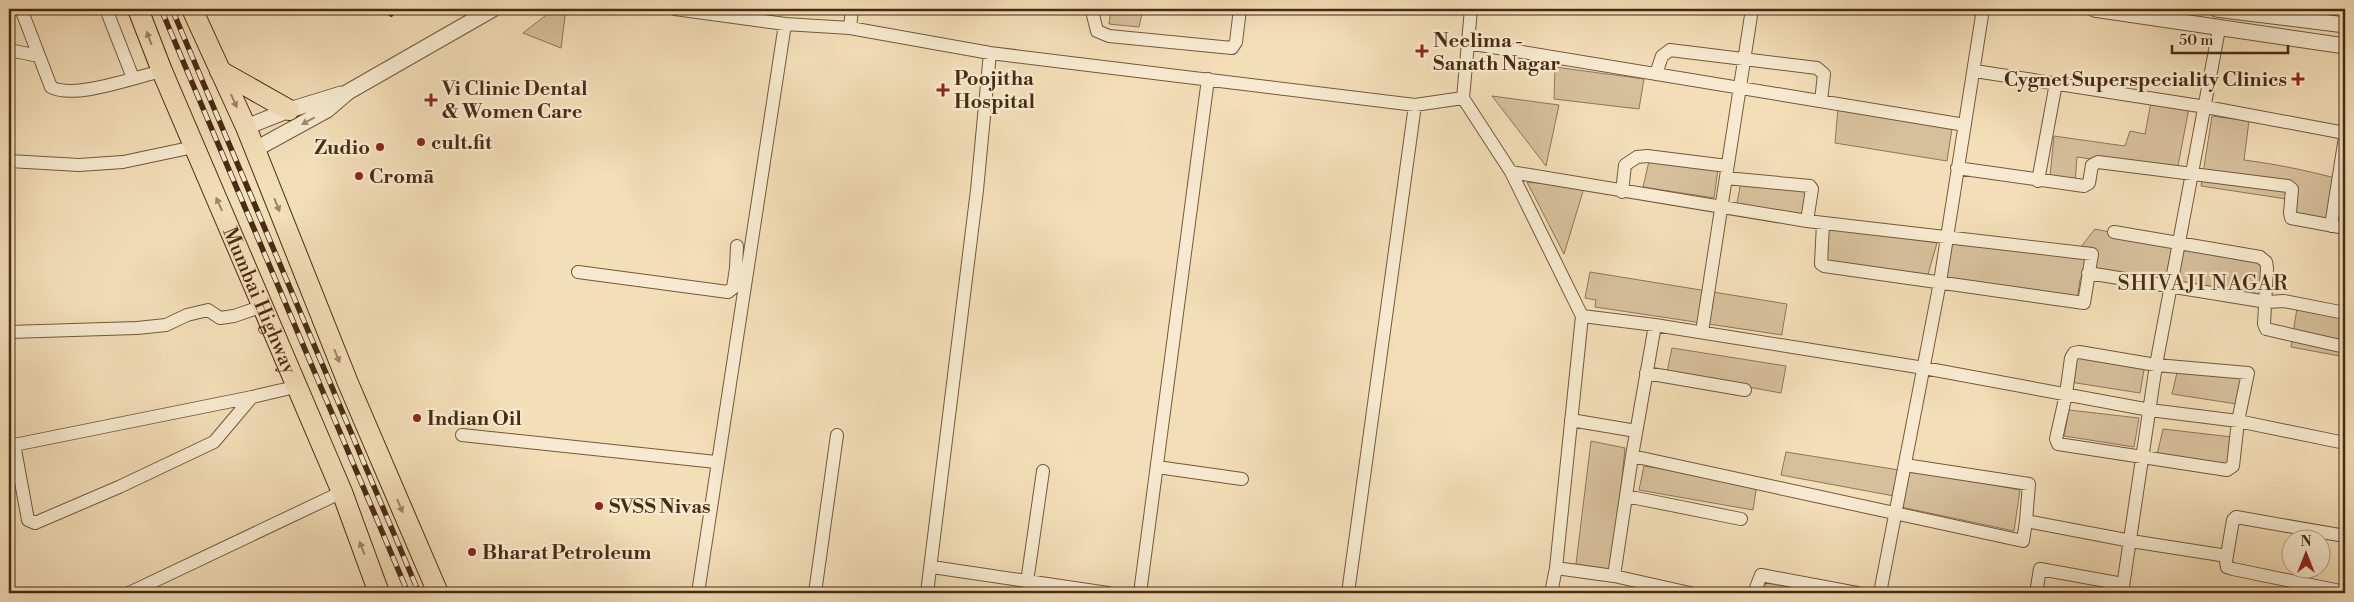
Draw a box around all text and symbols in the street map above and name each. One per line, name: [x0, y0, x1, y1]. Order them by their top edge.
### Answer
scale bar: [2172, 22, 2288, 54]
place label: Neelima - Sanath Nagar: [1433, 29, 1560, 77]
one-way arrow: [145, 30, 153, 45]
text: 50 m: [2179, 31, 2213, 50]
marker: Neelima - Sanath Nagar: [1415, 44, 1429, 58]
place label: Poojitha Hospital: [954, 67, 1035, 115]
place label: Cygnet Superspeciality Clinics: [2004, 68, 2287, 93]
marker: Cygnet Superspeciality Clinics: [2291, 72, 2305, 86]
place label: Vi Clinic Dental & Women Care: [441, 77, 588, 125]
marker: Poojitha Hospital: [936, 83, 950, 97]
marker: Vi Clinic Dental & Women Care: [424, 93, 438, 107]
one-way arrow: [230, 94, 238, 108]
one-way arrow: [302, 116, 315, 125]
place label: cult.fit: [431, 131, 493, 156]
place label: Zudio: [315, 136, 370, 161]
marker: cult.fit: [415, 136, 427, 148]
marker: Zudio: [374, 141, 386, 153]
place label: Cromā: [369, 165, 434, 190]
marker: Cromā: [353, 170, 365, 182]
one-way arrow: [215, 197, 223, 211]
one-way arrow: [273, 198, 281, 212]
street label: Mumbai Highway: [216, 224, 301, 379]
district label: SHIVAJI NAGAR: [2117, 271, 2289, 297]
one-way arrow: [334, 349, 342, 363]
place label: Indian Oil: [427, 407, 522, 432]
marker: Indian Oil: [411, 412, 423, 424]
place label: SVSS Nivas: [609, 495, 711, 520]
one-way arrow: [397, 499, 405, 513]
marker: SVSS Nivas: [593, 500, 605, 512]
north arrow: [2282, 530, 2332, 580]
text: N: [2300, 533, 2312, 551]
one-way arrow: [358, 540, 365, 555]
place label: Bharat Petroleum: [482, 541, 651, 566]
marker: Bharat Petroleum: [466, 546, 478, 558]

